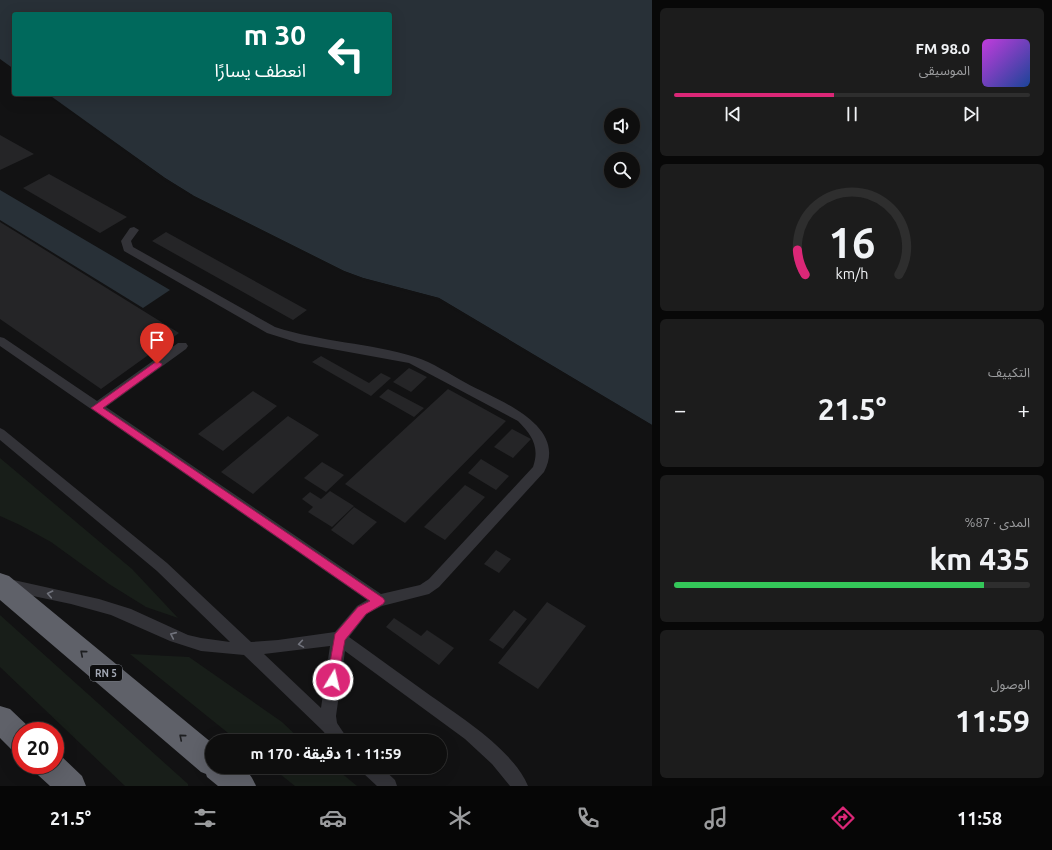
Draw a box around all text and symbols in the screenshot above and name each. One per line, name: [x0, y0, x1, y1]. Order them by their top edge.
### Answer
text: 30 m: [244, 19, 306, 50]
icon: left: [320, 28, 372, 80]
text: 98.0 FM: [916, 40, 970, 57]
text: انعطف يسارًا: [214, 60, 306, 80]
text: الموسيقى: [919, 63, 970, 77]
icon: previous: [722, 103, 744, 125]
icon: pause: [841, 103, 863, 125]
icon: next: [960, 103, 982, 125]
map controls: [604, 108, 640, 188]
button: sound: [604, 108, 640, 144]
button: search: [604, 152, 640, 188]
text: 16: [829, 219, 875, 266]
text: km/h: [836, 266, 868, 282]
pin: [140, 323, 174, 364]
icon: arrive: [146, 329, 168, 351]
text: التكييف: [988, 365, 1030, 379]
text: 21.5°: [818, 392, 886, 426]
text: −: [674, 397, 686, 422]
text: +: [1018, 397, 1030, 422]
text: المدى · 87%: [964, 515, 1030, 529]
text: 435 km: [929, 542, 1030, 576]
one-way arrow: [47, 591, 53, 599]
one-way arrow: [170, 632, 177, 640]
one-way arrow: [298, 639, 304, 648]
one-way arrow: [80, 651, 87, 658]
position arrow: [312, 659, 354, 701]
road number: RN 5: [90, 665, 122, 681]
text: الوصول: [990, 677, 1030, 691]
text: 11:59: [955, 704, 1030, 738]
speed limit sign: 20: [12, 722, 64, 774]
one-way arrow: [179, 734, 187, 741]
text: 11:59 · 1 دقيقة · 170 m: [251, 745, 401, 762]
icon: filters: [191, 804, 219, 832]
icon: car: [319, 804, 347, 832]
icon: climate: [446, 804, 474, 832]
icon: phone: [574, 804, 602, 832]
icon: music: [702, 804, 730, 832]
icon: directions: [829, 804, 857, 832]
text: 21.5°: [50, 808, 91, 828]
text: 11:58: [957, 808, 1002, 828]

